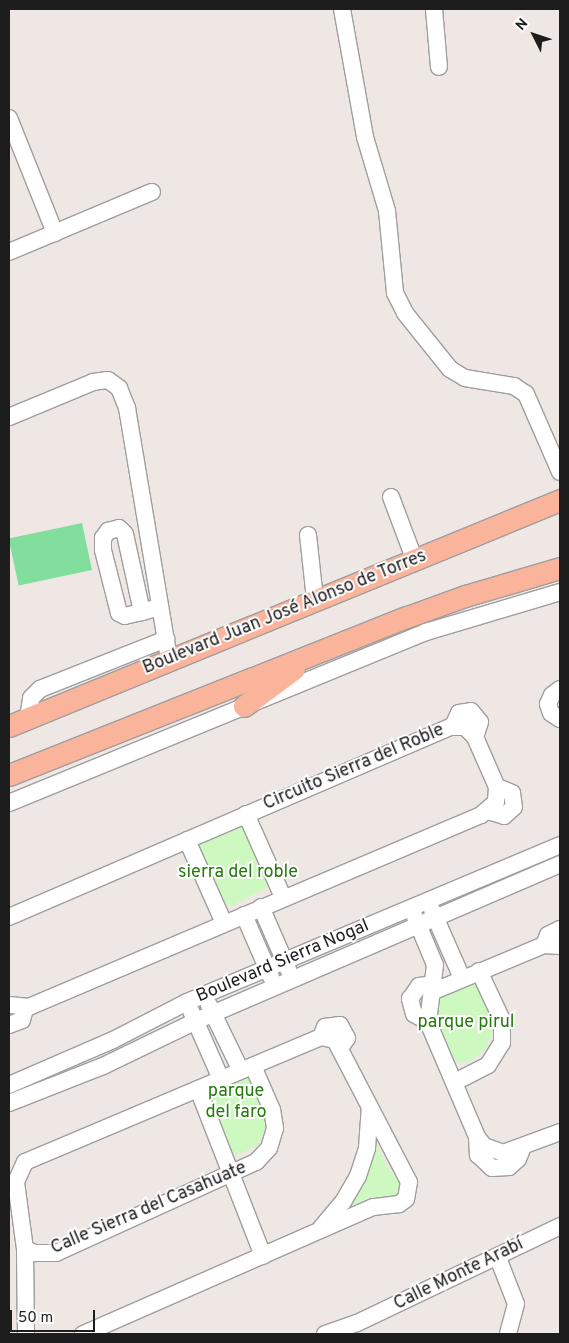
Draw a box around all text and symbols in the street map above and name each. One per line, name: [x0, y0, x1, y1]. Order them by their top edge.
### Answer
north arrow: [509, 10, 559, 60]
text: N: [513, 15, 532, 34]
street label: Boulevard Juan José Alonso de Torres: [139, 546, 431, 680]
street label: Circuito Sierra del Roble: [260, 720, 448, 816]
park label: sierra del roble: [178, 862, 298, 884]
street label: Boulevard Sierra Nogal: [193, 916, 373, 1008]
park label: parque pirul: [417, 1012, 515, 1034]
park label: parque del faro: [206, 1082, 266, 1124]
street label: Calle Sierra del Casahuate: [48, 1158, 250, 1260]
street label: Calle Monte Arabí: [390, 1234, 528, 1316]
scale bar: [12, 1300, 98, 1332]
text: 50 m: [18, 1309, 53, 1328]

